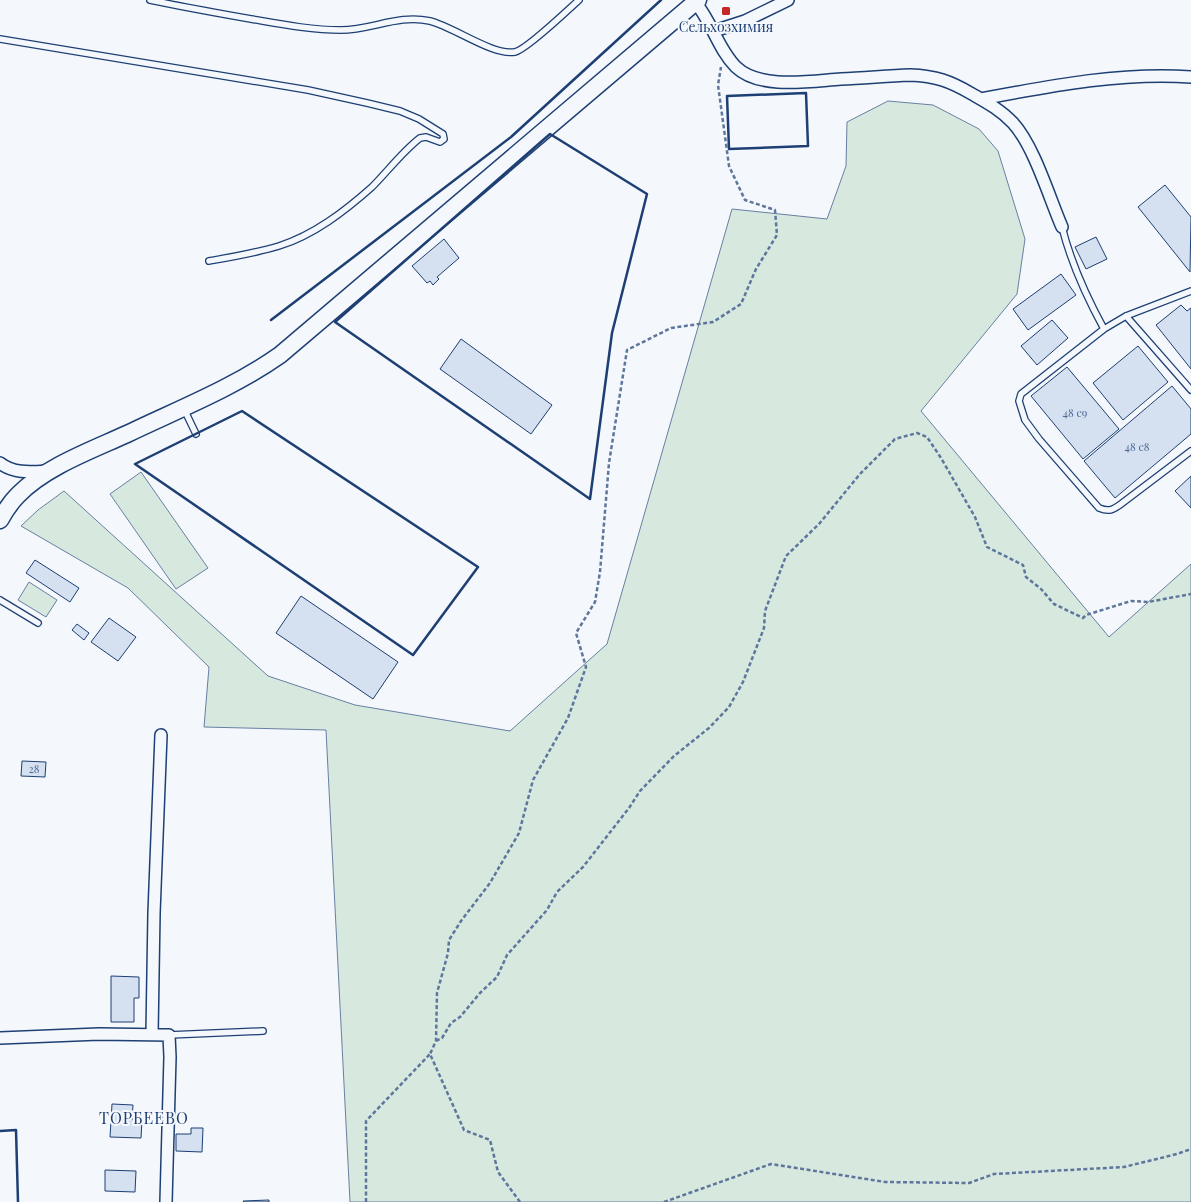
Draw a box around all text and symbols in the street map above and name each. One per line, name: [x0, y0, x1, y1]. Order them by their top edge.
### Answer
marker: Сельхозхимия: [720, 5, 732, 17]
place label: Сельхозхимия: [679, 17, 774, 36]
house number: 48 с9: [1063, 405, 1088, 420]
house number: 48 с8: [1125, 439, 1150, 454]
house number: 28: [29, 761, 40, 776]
district label: ТОРБЕЕВО: [99, 1107, 189, 1128]

